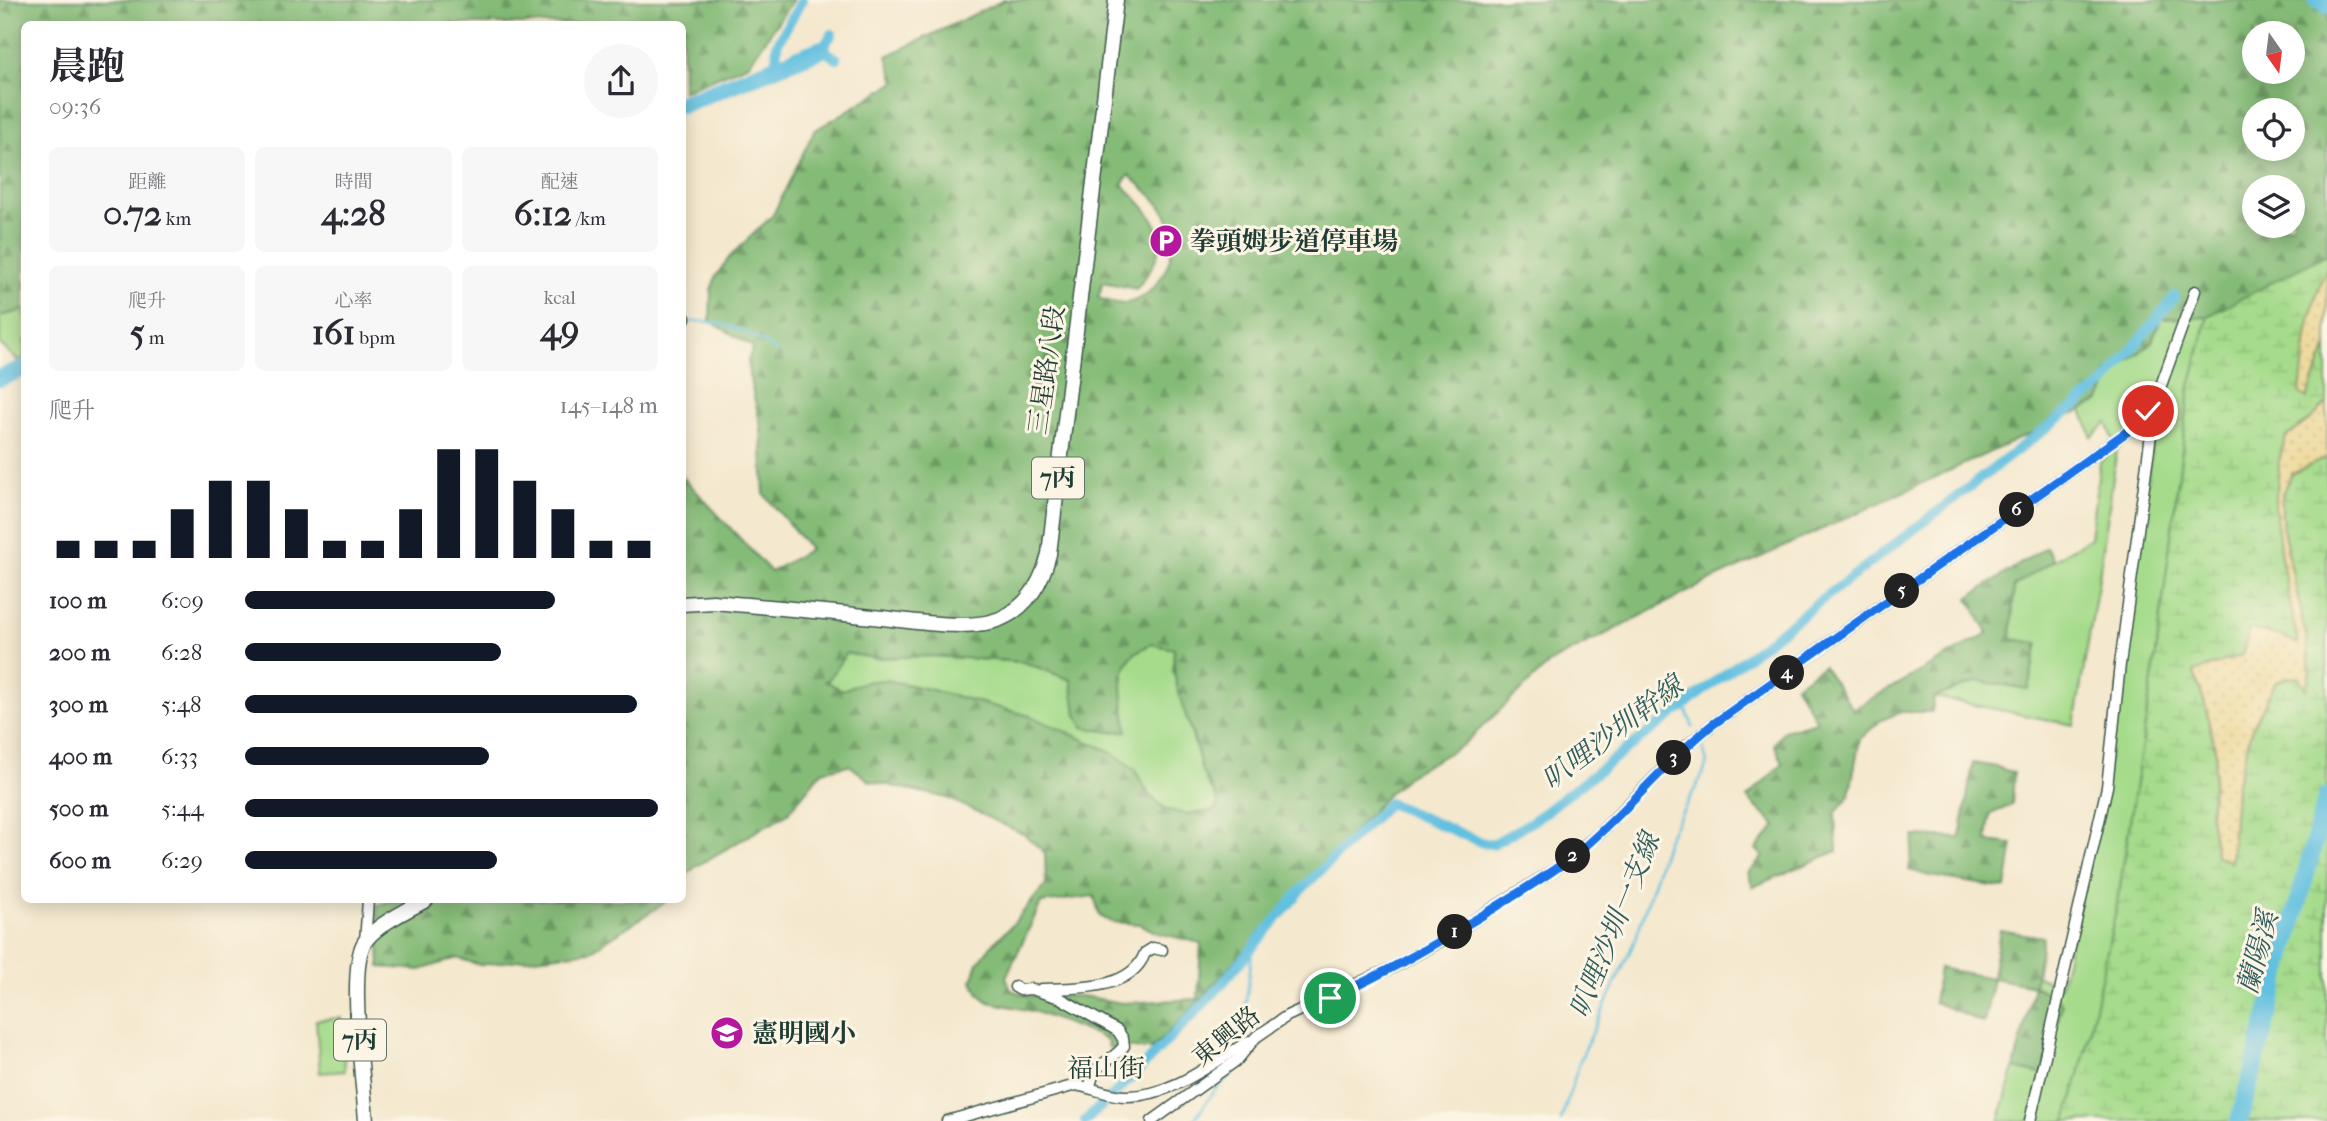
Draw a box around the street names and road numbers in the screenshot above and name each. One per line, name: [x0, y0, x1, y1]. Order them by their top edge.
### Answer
street label: 三星路八段: [1022, 304, 1071, 437]
road number: 7丙: [1032, 458, 1084, 499]
street label: 東興路: [1186, 1000, 1266, 1073]
road number: 7丙: [334, 1020, 386, 1060]
street label: 福山街: [1067, 1053, 1145, 1084]

